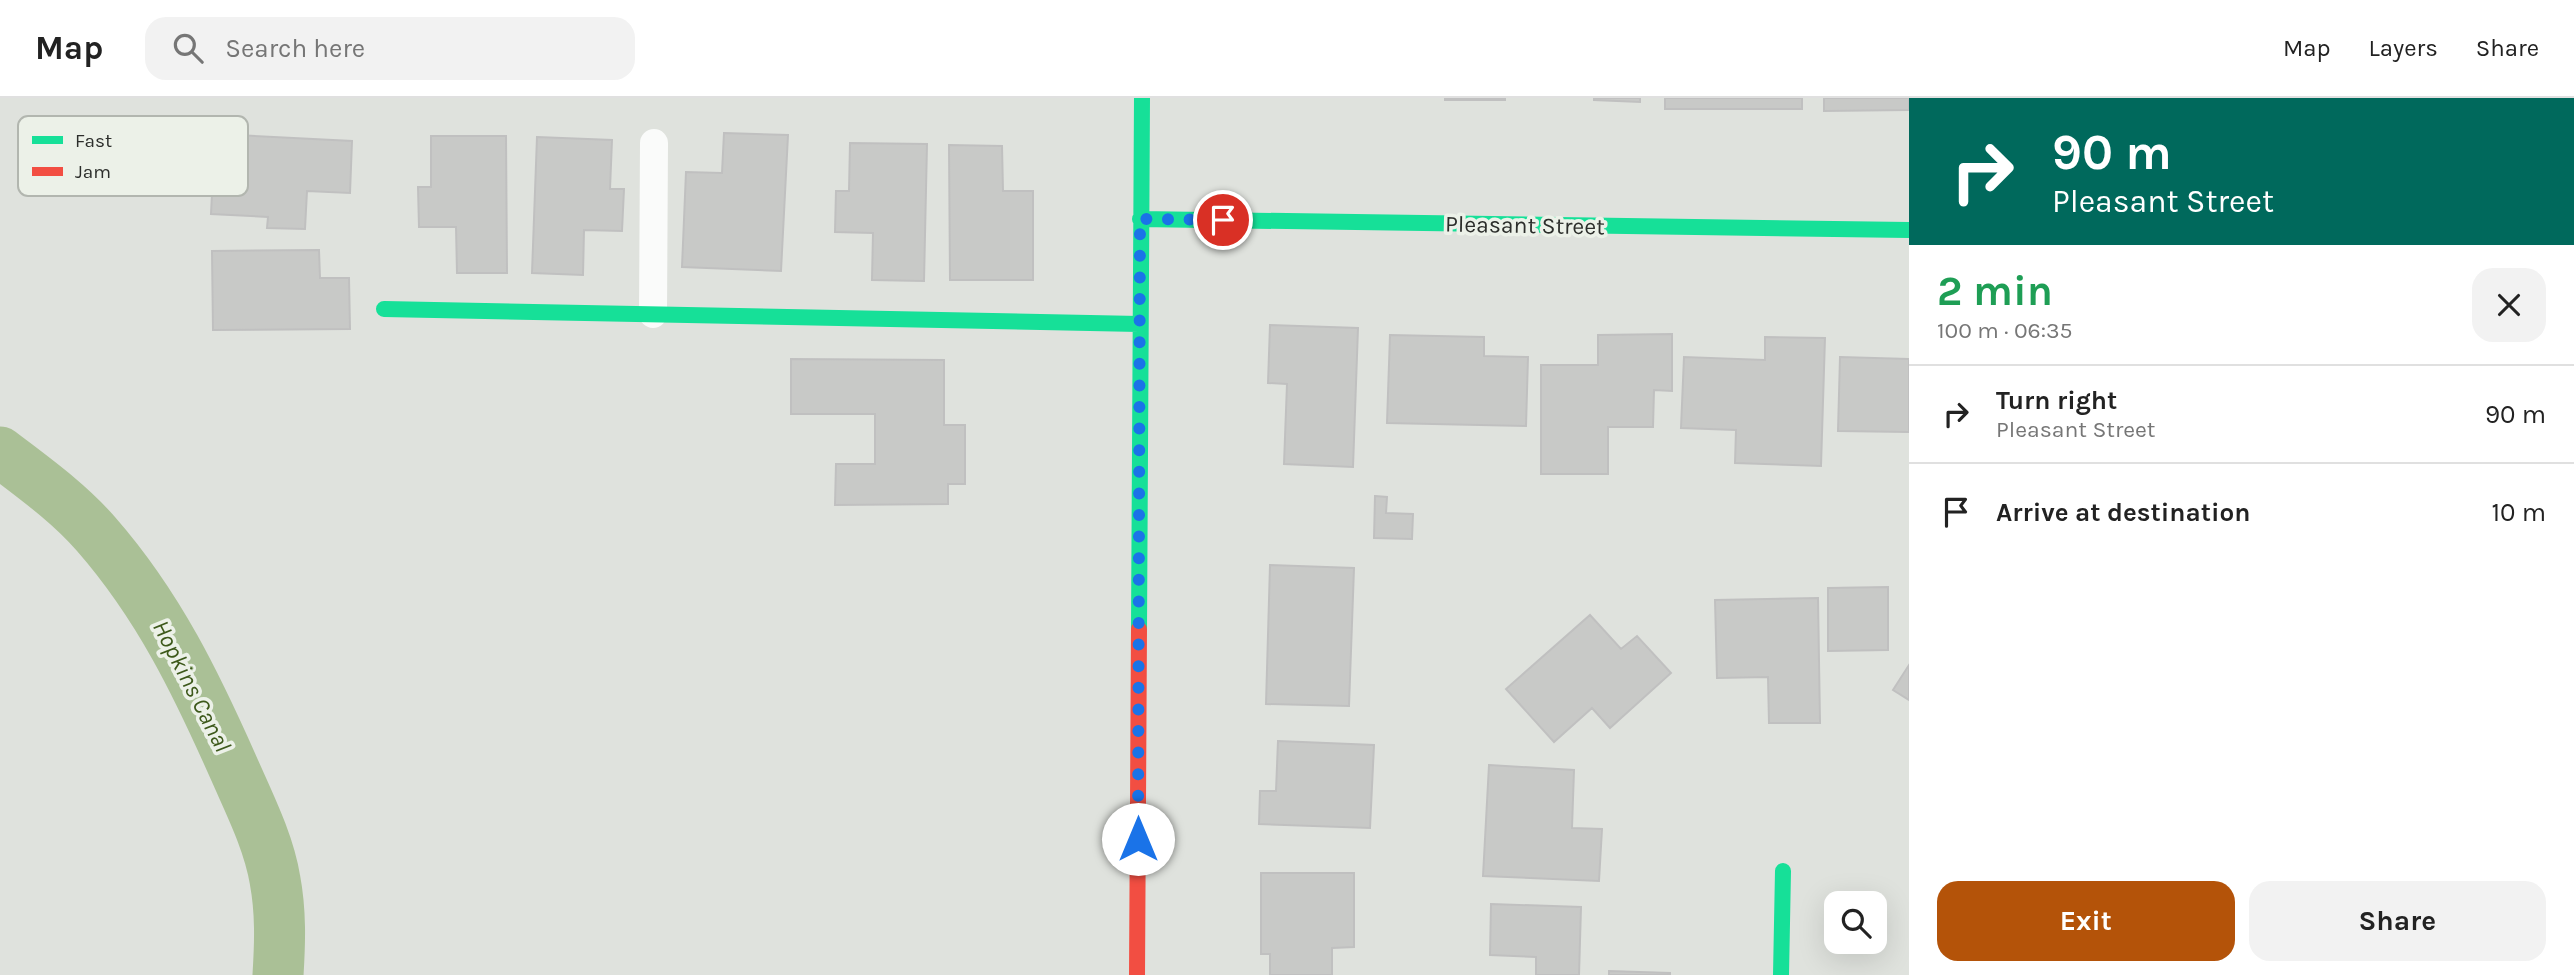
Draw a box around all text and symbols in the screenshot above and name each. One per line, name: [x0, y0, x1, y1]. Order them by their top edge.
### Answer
search box: [145, 17, 635, 80]
text: Map: [35, 29, 103, 67]
icon: search: [169, 29, 207, 67]
text: Search here: [225, 33, 365, 64]
text: Map: [2283, 34, 2331, 62]
text: Layers: [2369, 34, 2438, 62]
text: Share: [2476, 34, 2539, 62]
legend: [18, 116, 248, 196]
text: 90 m: [2052, 124, 2172, 181]
icon: right: [1937, 126, 2028, 217]
text: Fast: [75, 130, 112, 152]
text: Jam: [75, 161, 111, 183]
text: Pleasant Street: [2052, 183, 2274, 220]
pin: [1193, 190, 1253, 250]
icon: arrive: [1204, 201, 1242, 239]
street label: Pleasant Street: [1445, 211, 1605, 240]
text: 2 min: [1937, 266, 2053, 316]
button: close: [2472, 268, 2546, 342]
text: 100 m · 06:35: [1937, 317, 2073, 344]
text: Turn right: [1996, 385, 2117, 416]
icon: right: [1937, 395, 1975, 433]
text: 90 m: [2485, 399, 2546, 430]
text: Pleasant Street: [1996, 416, 2156, 443]
icon: arrive: [1937, 493, 1975, 531]
text: Arrive at destination: [1996, 497, 2250, 528]
text: 10 m: [2491, 497, 2546, 528]
water label: Hopkins Canal: [147, 616, 237, 756]
position arrow: [1101, 802, 1175, 876]
button: Exit: [1937, 881, 2235, 961]
button: Share: [2249, 881, 2546, 961]
map controls: [1824, 891, 1887, 954]
button: search: [1824, 891, 1887, 954]

